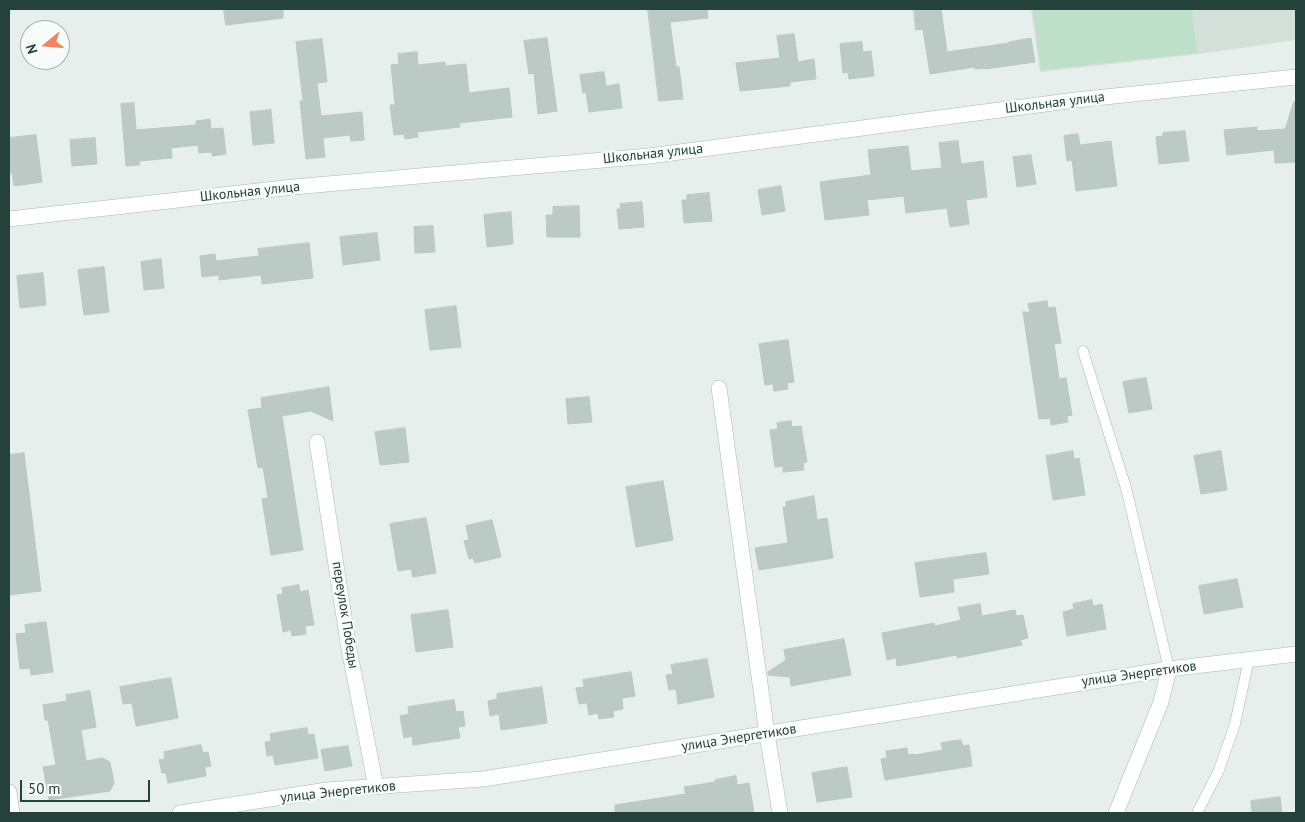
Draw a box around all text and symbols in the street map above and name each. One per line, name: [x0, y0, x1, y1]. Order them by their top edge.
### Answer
north arrow: [20, 20, 70, 70]
text: N: [22, 42, 42, 56]
street label: Школьная улица: [1004, 89, 1106, 117]
street label: Школьная улица: [602, 140, 704, 168]
street label: Школьная улица: [199, 178, 301, 206]
street label: переулок Победы: [328, 560, 362, 670]
street label: улица Энергетиков: [1080, 658, 1198, 690]
street label: улица Энергетиков: [680, 721, 798, 755]
scale bar: [22, 770, 152, 802]
street label: улица Энергетиков: [279, 778, 397, 806]
text: 50 m: [28, 779, 61, 798]

